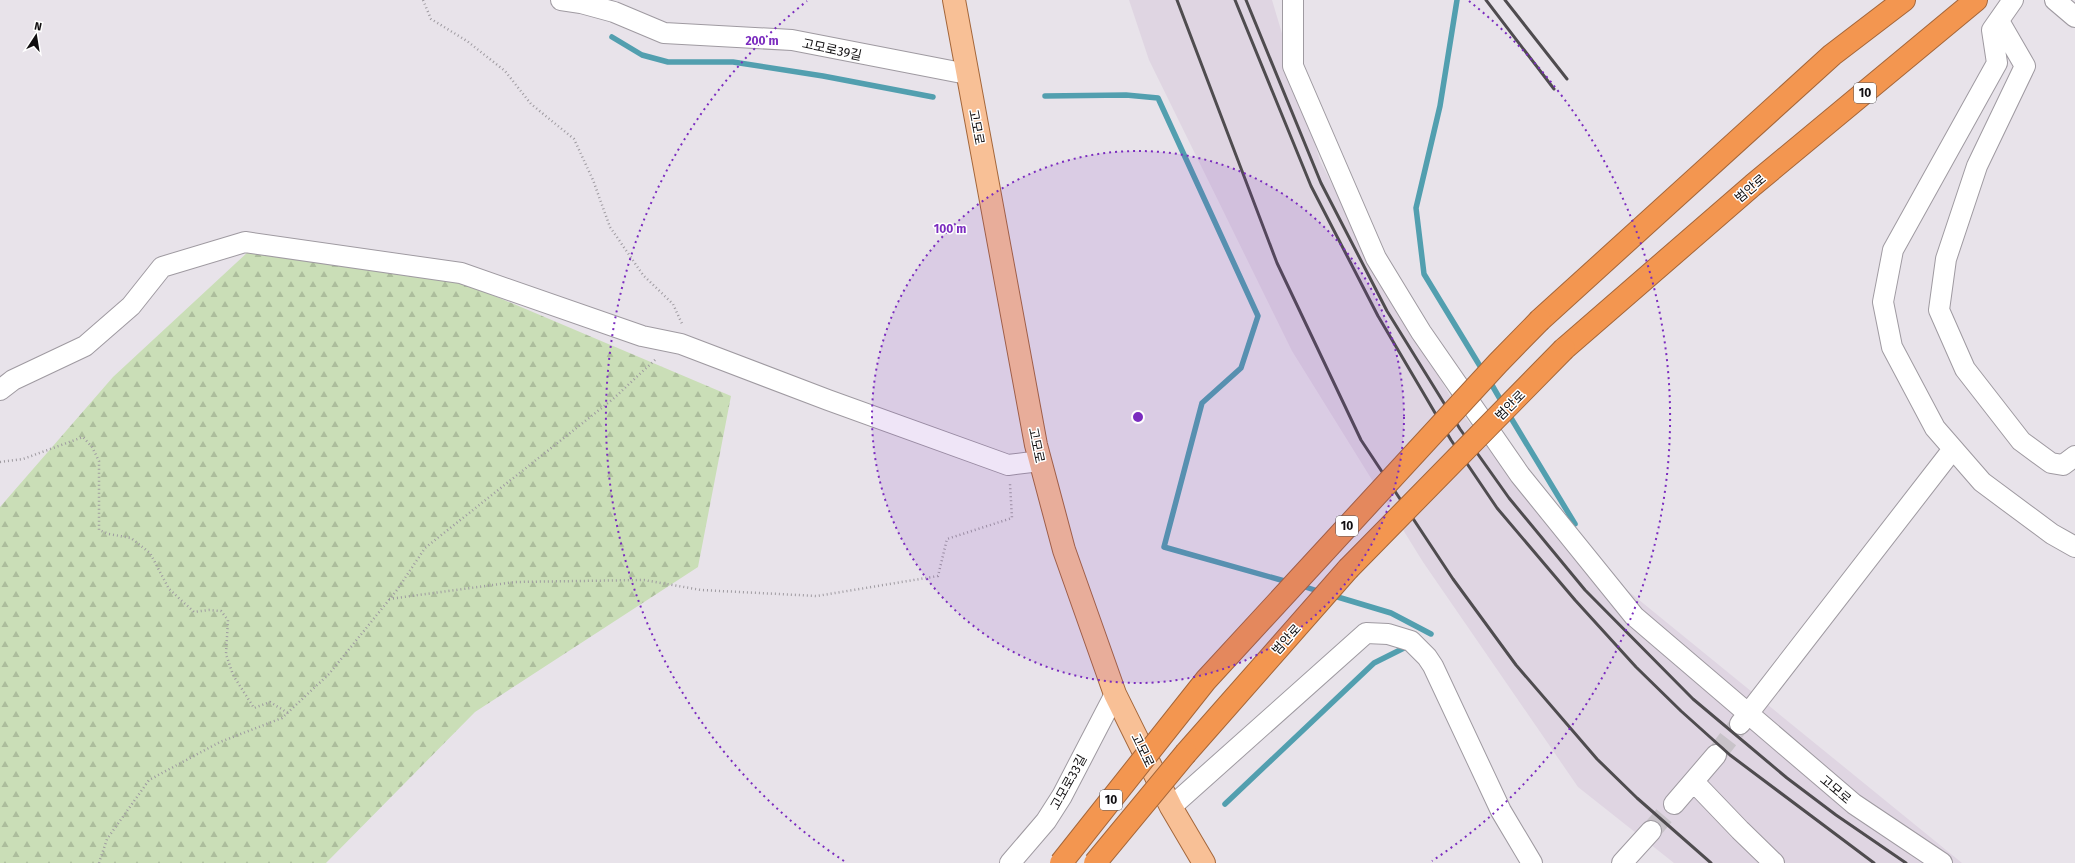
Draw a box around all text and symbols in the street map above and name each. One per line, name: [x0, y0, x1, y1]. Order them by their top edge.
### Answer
north arrow: [16, 16, 56, 56]
text: N: [33, 20, 43, 34]
text: 200 m: [745, 34, 779, 48]
street label: 고모로39길: [801, 36, 863, 63]
road number: 10: [1854, 83, 1876, 103]
street label: 고모로: [966, 108, 987, 146]
street label: 범안로: [1732, 171, 1769, 206]
text: 100 m: [934, 222, 966, 236]
street label: 범안로: [1492, 387, 1528, 423]
centre of rings: [1131, 410, 1145, 424]
street label: 고모로: [1025, 426, 1048, 464]
road number: 10: [1336, 516, 1358, 536]
street label: 범안로: [1269, 621, 1304, 658]
street label: 고모로: [1128, 731, 1157, 770]
street label: 고모로33길: [1047, 752, 1090, 812]
street label: 고모로: [1817, 772, 1854, 807]
road number: 10: [1100, 790, 1122, 810]

